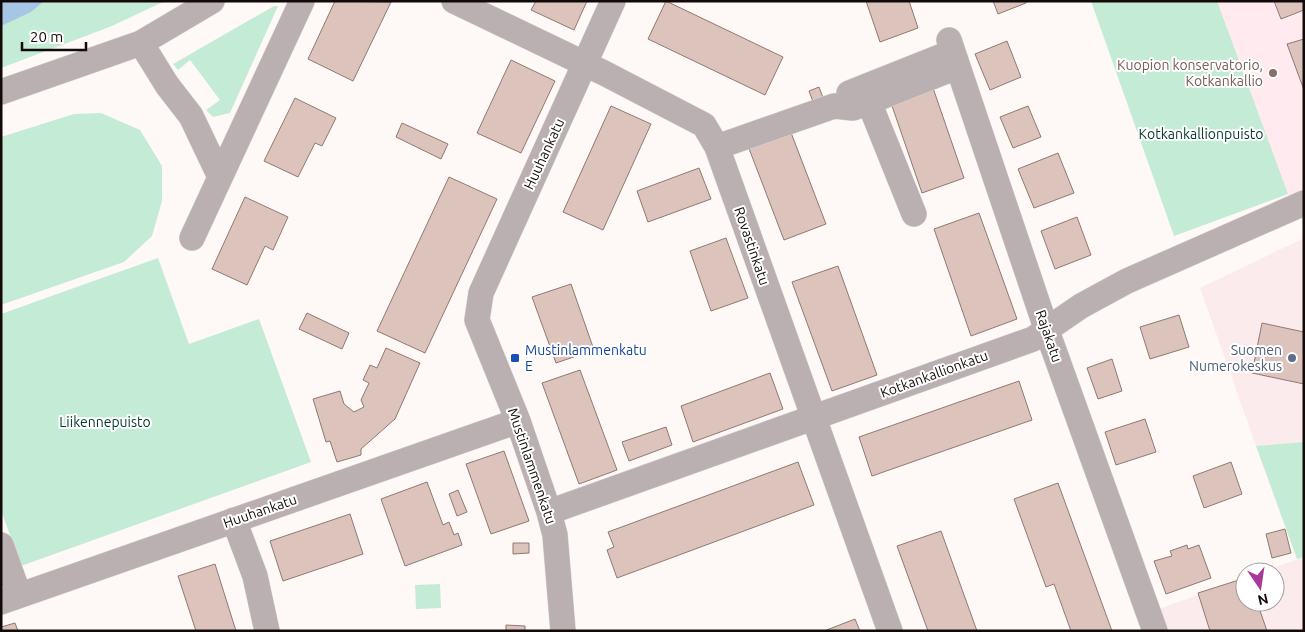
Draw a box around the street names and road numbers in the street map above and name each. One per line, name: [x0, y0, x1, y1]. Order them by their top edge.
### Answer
street label: Huuhankatu: [521, 116, 567, 192]
street label: Rovastinkatu: [731, 205, 773, 287]
street label: Rajakatu: [1033, 308, 1065, 364]
street label: Kotkankallionkatu: [878, 347, 990, 401]
street label: Mustinlammenkatu: [505, 406, 559, 526]
street label: Huuhankatu: [221, 491, 299, 531]

